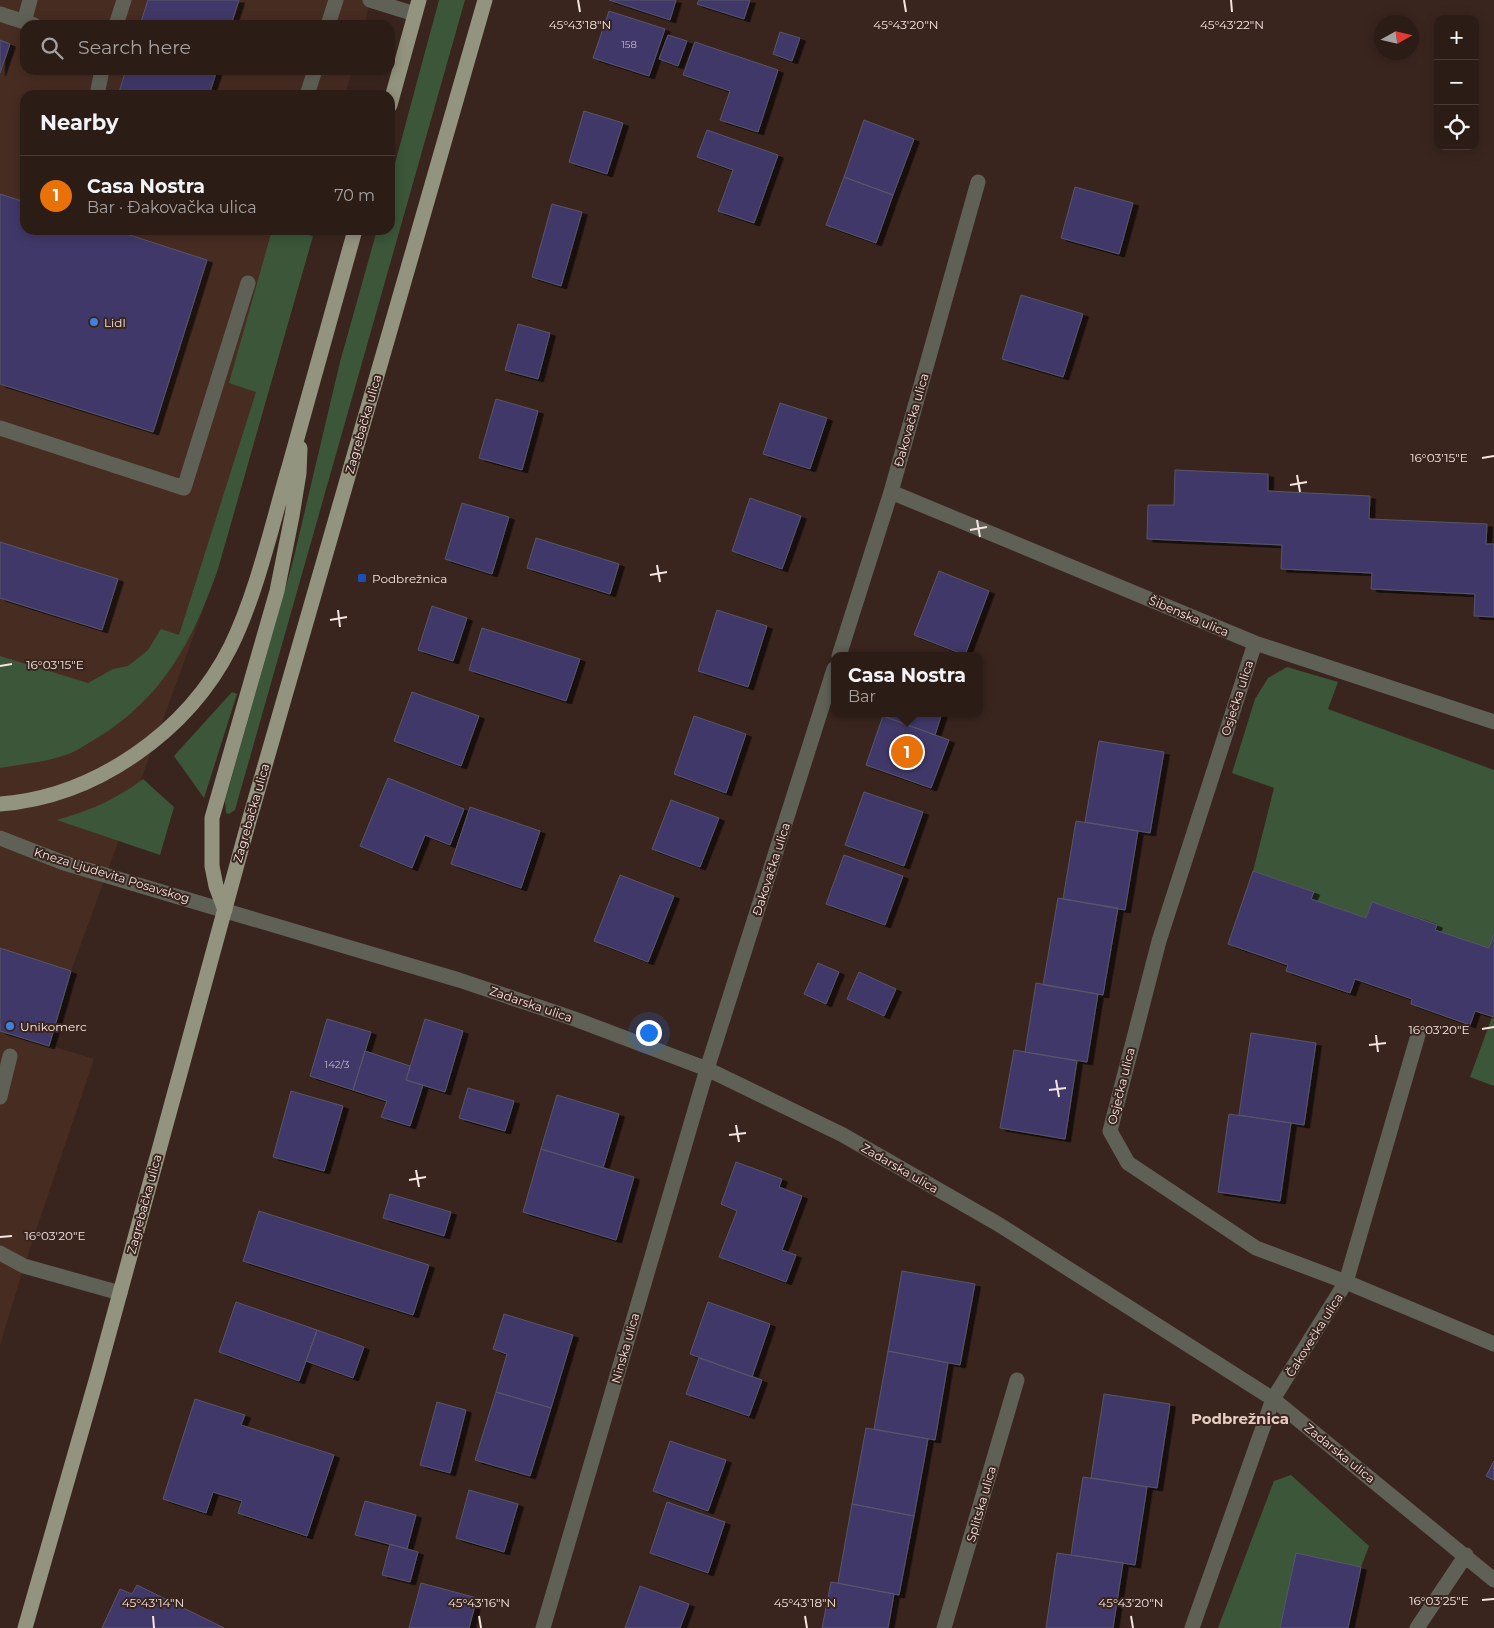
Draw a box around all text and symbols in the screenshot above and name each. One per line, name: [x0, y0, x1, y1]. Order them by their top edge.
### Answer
north arrow: [1374, 15, 1419, 60]
map controls: [1434, 15, 1479, 150]
button: +: [1434, 15, 1479, 60]
text: 45°43'18"N: [549, 17, 611, 32]
text: 45°43'20"N: [873, 17, 939, 32]
text: 45°43'22"N: [1200, 17, 1264, 32]
search box: [20, 20, 395, 75]
icon: search: [38, 34, 66, 62]
text: Search here: [78, 36, 191, 59]
house number: 158: [621, 38, 637, 51]
button: −: [1434, 60, 1479, 105]
button: locate: [1434, 105, 1479, 150]
text: Nearby: [40, 110, 119, 135]
text: Casa Nostra: [87, 175, 205, 198]
text: 1: [53, 186, 59, 205]
text: 70 m: [334, 186, 375, 205]
text: Bar · Đakovačka ulica: [87, 198, 257, 217]
place label: Lidl: [104, 315, 126, 330]
marker: Lidl: [88, 316, 100, 328]
street label: Đakovačka ulica: [890, 371, 932, 469]
street label: Zagrebačka ulica: [342, 373, 384, 475]
text: 16°03'15"E: [1410, 450, 1468, 465]
place label: Podbrežnica: [372, 571, 447, 586]
marker: Podbrežnica: [356, 572, 368, 584]
street label: Šibenska ulica: [1147, 592, 1231, 640]
popup: [831, 652, 983, 717]
text: 16°03'15"E: [26, 657, 84, 672]
street label: Osječka ulica: [1218, 658, 1256, 738]
text: Casa Nostra: [848, 664, 966, 687]
text: Bar: [848, 687, 876, 706]
pin: 1: [891, 733, 923, 771]
street label: Zagrebačka ulica: [230, 762, 272, 864]
street label: Đakovačka ulica: [749, 821, 793, 917]
street label: Kneza Ljudevita Posavskog: [32, 844, 192, 906]
street label: Zadarska ulica: [488, 983, 574, 1025]
place label: Unikomerc: [20, 1019, 87, 1034]
marker: Unikomerc: [4, 1020, 16, 1032]
your location: [636, 1020, 662, 1046]
text: 16°03'20"E: [1409, 1022, 1469, 1037]
street label: Osječka ulica: [1104, 1046, 1138, 1126]
house number: 142/3: [325, 1058, 350, 1071]
street label: Zadarska ulica: [859, 1140, 941, 1196]
street label: Zagrebačka ulica: [123, 1153, 165, 1255]
text: 16°03'20"E: [25, 1228, 85, 1243]
street label: Čakovečka ulica: [1282, 1290, 1346, 1380]
street label: Ninska ulica: [608, 1311, 642, 1385]
district label: Podbrežnica: [1191, 1409, 1289, 1428]
street label: Zadarska ulica: [1302, 1420, 1378, 1486]
street label: Splitska ulica: [963, 1464, 999, 1544]
text: 16°03'25"E: [1409, 1593, 1469, 1608]
text: 45°43'14"N: [122, 1595, 184, 1610]
text: 45°43'16"N: [448, 1595, 510, 1610]
text: 45°43'18"N: [774, 1595, 836, 1610]
text: 45°43'20"N: [1098, 1595, 1164, 1610]

